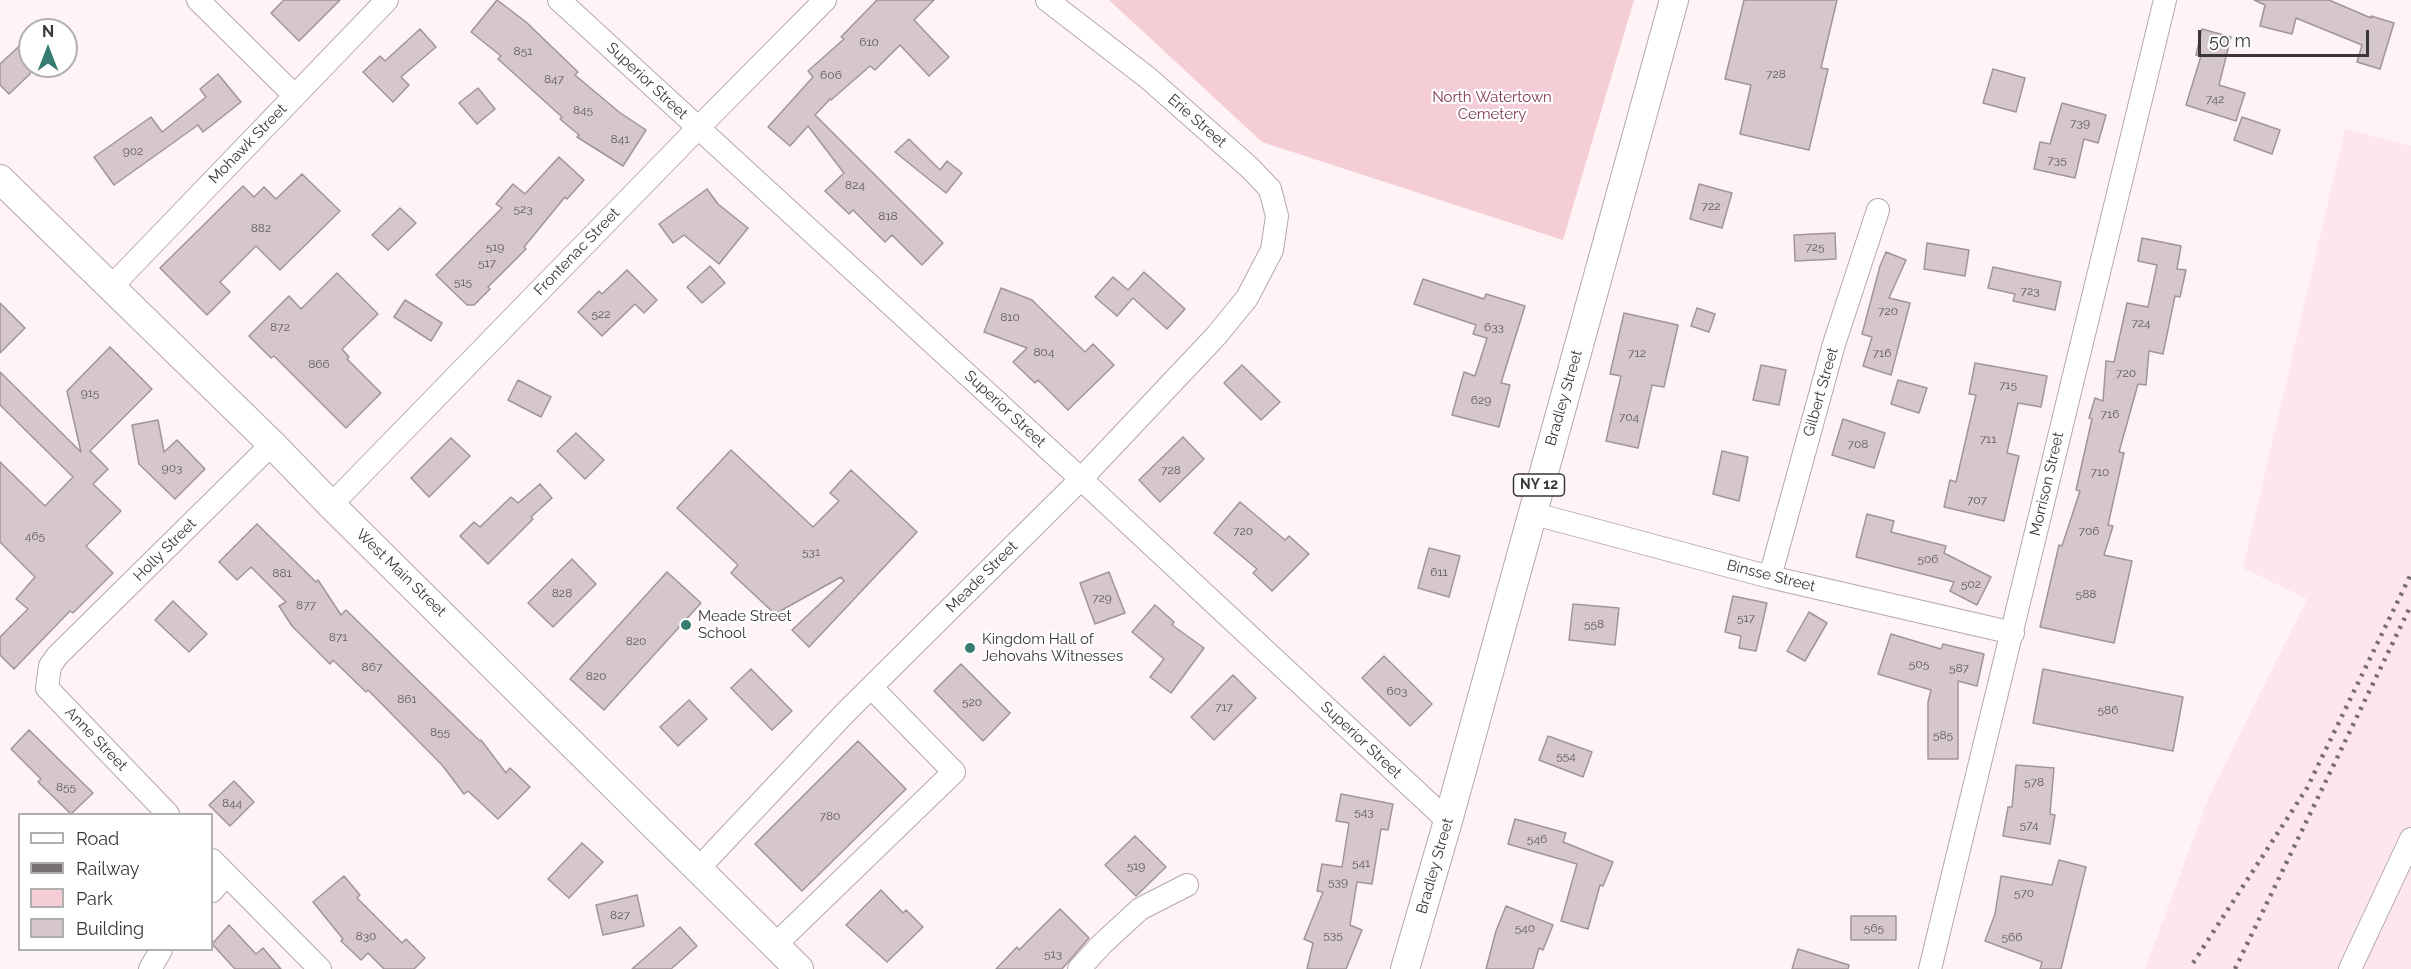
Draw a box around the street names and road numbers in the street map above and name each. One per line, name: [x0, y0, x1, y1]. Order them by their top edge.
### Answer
street label: Superior Street: [603, 39, 691, 123]
street label: Erie Street: [1164, 91, 1230, 151]
street label: Mohawk Street: [205, 100, 291, 188]
street label: Frontenac Street: [531, 204, 623, 300]
street label: Gilbert Street: [1800, 345, 1842, 439]
street label: Bradley Street: [1542, 348, 1586, 448]
street label: Superior Street: [961, 367, 1049, 451]
street label: Morrison Street: [2026, 430, 2068, 538]
road number: NY 12: [1514, 474, 1564, 496]
street label: Holly Street: [130, 515, 200, 585]
street label: West Main Street: [352, 525, 450, 621]
street label: Meade Street: [943, 538, 1021, 616]
street label: Binsse Street: [1725, 556, 1817, 596]
street label: Superior Street: [1317, 698, 1405, 782]
street label: Anne Street: [61, 703, 131, 775]
street label: Bradley Street: [1413, 816, 1457, 916]

